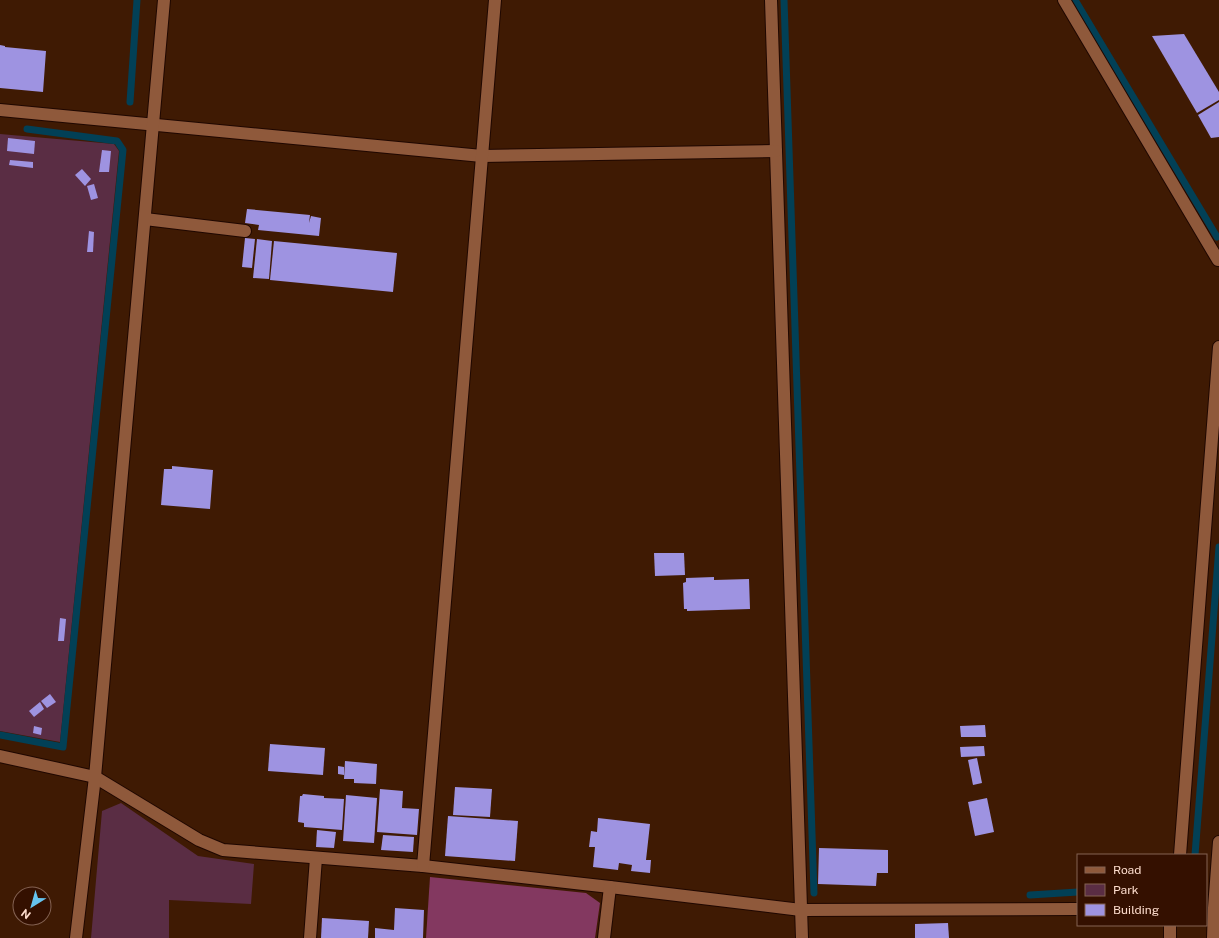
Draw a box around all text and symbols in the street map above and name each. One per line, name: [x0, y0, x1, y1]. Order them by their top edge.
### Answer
legend: [1077, 854, 1207, 926]
text: Road: [1113, 863, 1141, 877]
text: Park: [1113, 883, 1139, 897]
north arrow: [12, 886, 52, 926]
text: Building: [1113, 903, 1159, 917]
text: N: [19, 907, 33, 921]

